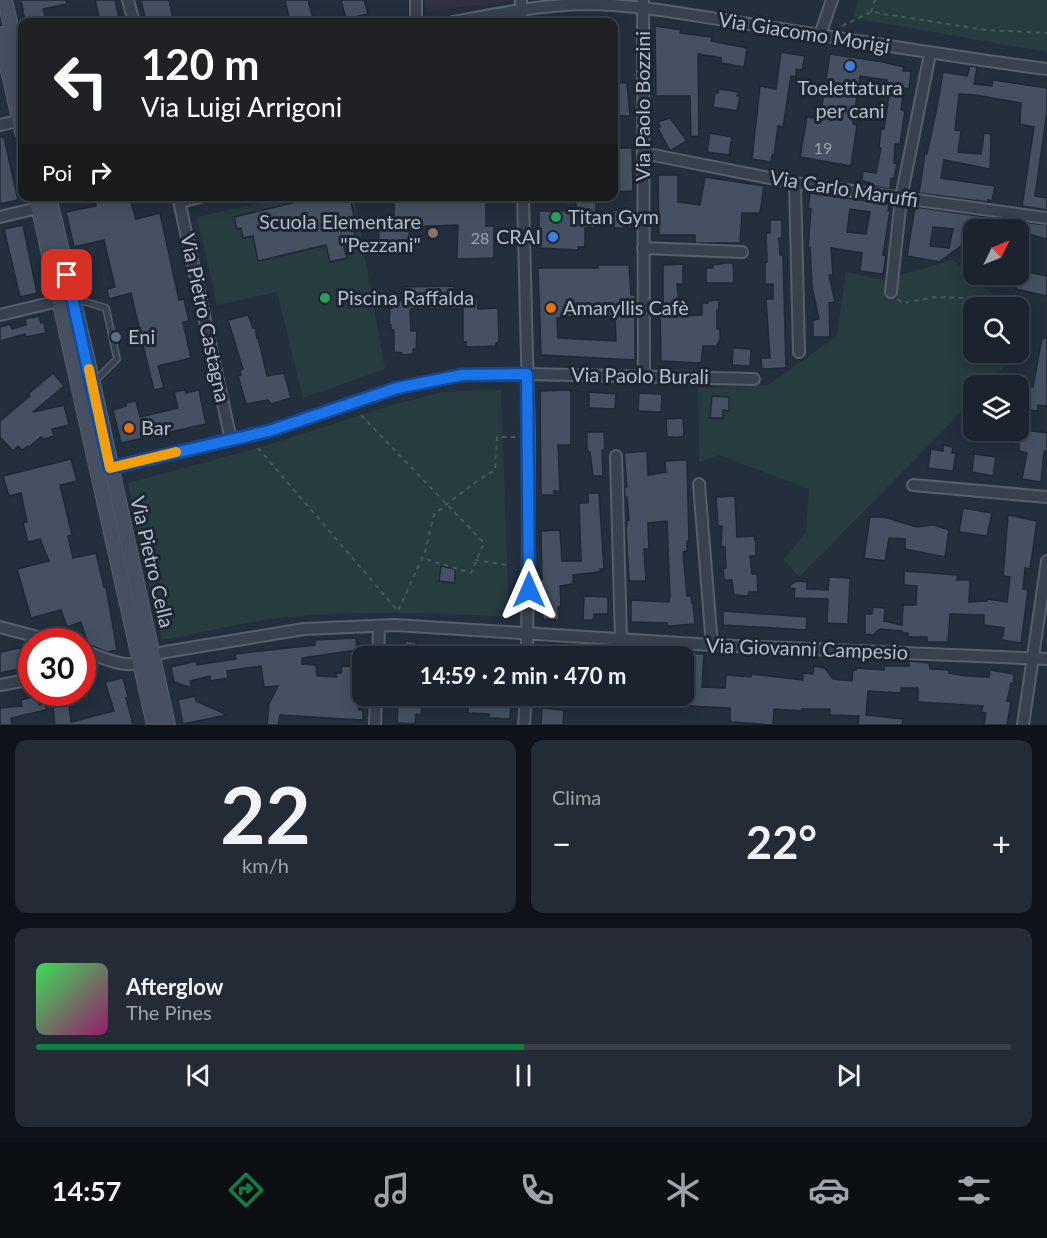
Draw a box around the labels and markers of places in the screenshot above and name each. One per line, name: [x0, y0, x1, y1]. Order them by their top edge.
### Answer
marker: Toelettatura per cani: [843, 59, 857, 73]
place label: Toelettatura per cani: [797, 75, 903, 122]
place label: Titan Gym: [568, 204, 659, 228]
place label: Scuola Elementare "Pezzani": [259, 209, 421, 256]
marker: Titan Gym: [549, 210, 563, 224]
place label: CRAI: [496, 224, 541, 248]
marker: Scuola Elementare "Pezzani": [426, 226, 440, 240]
marker: CRAI: [546, 230, 560, 244]
pin: [41, 249, 92, 300]
place label: Piscina Raffalda: [337, 285, 474, 309]
marker: Piscina Raffalda: [318, 291, 332, 305]
place label: Amaryllis Cafè: [563, 295, 689, 319]
marker: Amaryllis Cafè: [544, 301, 558, 315]
place label: Eni: [128, 324, 155, 348]
marker: Eni: [109, 330, 123, 344]
place label: Bar: [141, 415, 172, 439]
marker: Bar: [122, 421, 136, 435]

